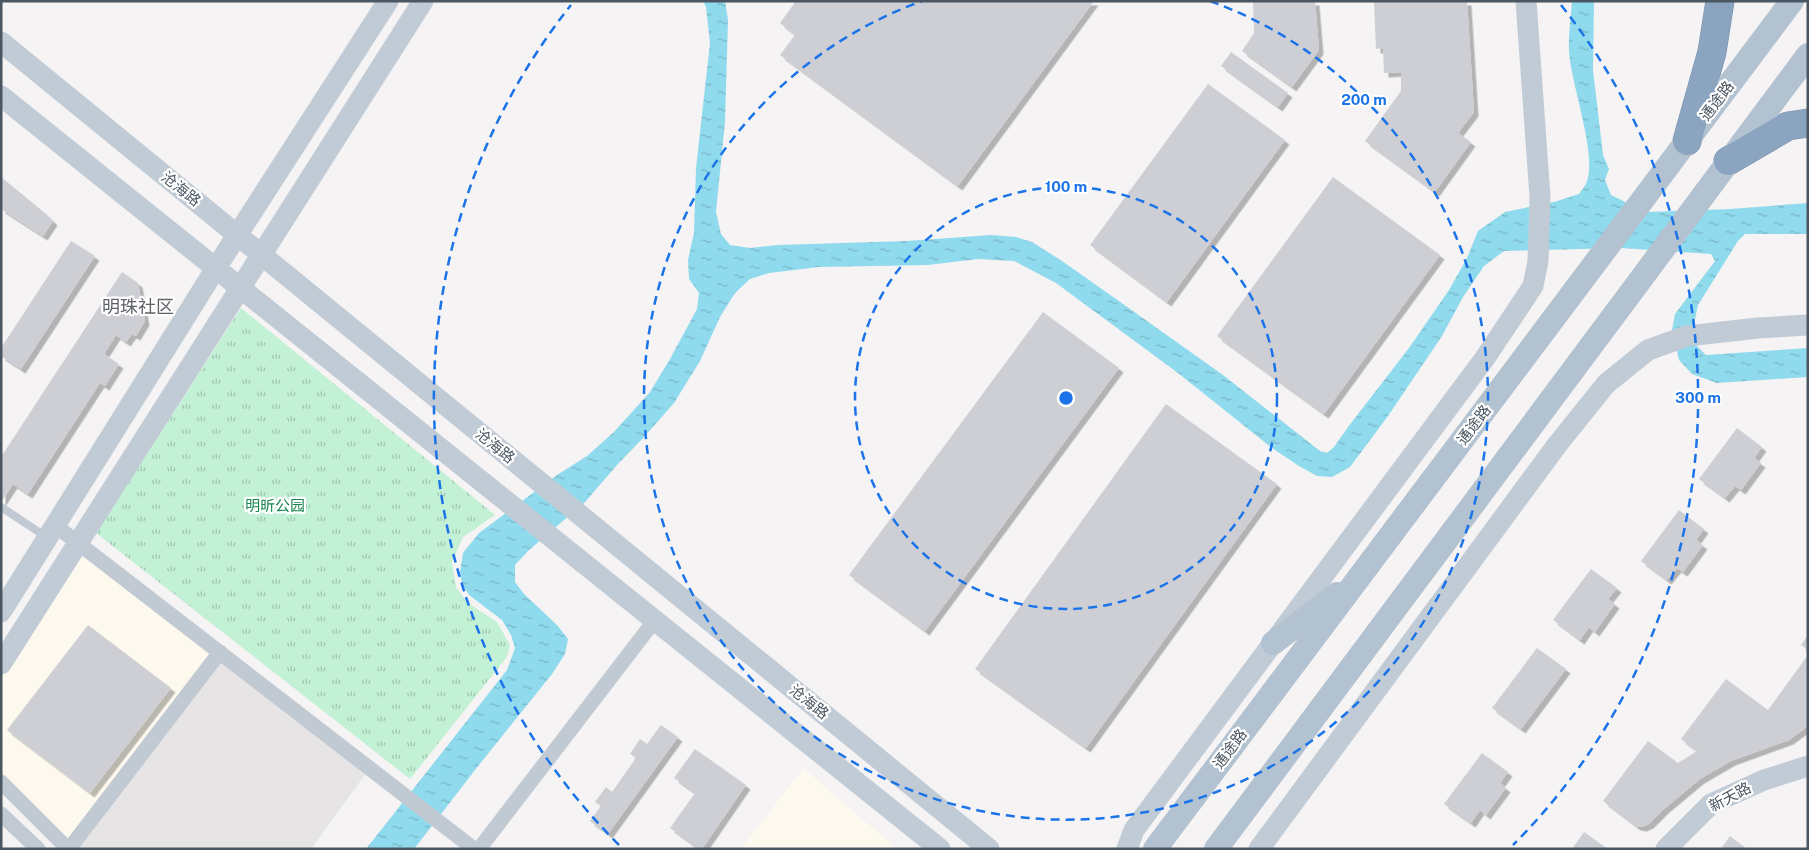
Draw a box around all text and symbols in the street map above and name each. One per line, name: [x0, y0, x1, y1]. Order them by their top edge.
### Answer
street label: 通途路: [1696, 78, 1737, 124]
text: 200 m: [1341, 91, 1387, 108]
street label: 沧海路: [158, 168, 204, 209]
text: 100 m: [1045, 178, 1087, 195]
district label: 明珠社区: [102, 296, 174, 317]
centre of rings: [1057, 389, 1075, 407]
text: 300 m: [1675, 389, 1721, 406]
street label: 通途路: [1453, 402, 1494, 448]
street label: 沧海路: [472, 425, 518, 466]
park label: 明昕公园: [245, 497, 305, 514]
street label: 沧海路: [786, 681, 832, 722]
street label: 通途路: [1209, 726, 1250, 772]
street label: 新天路: [1706, 778, 1754, 815]

